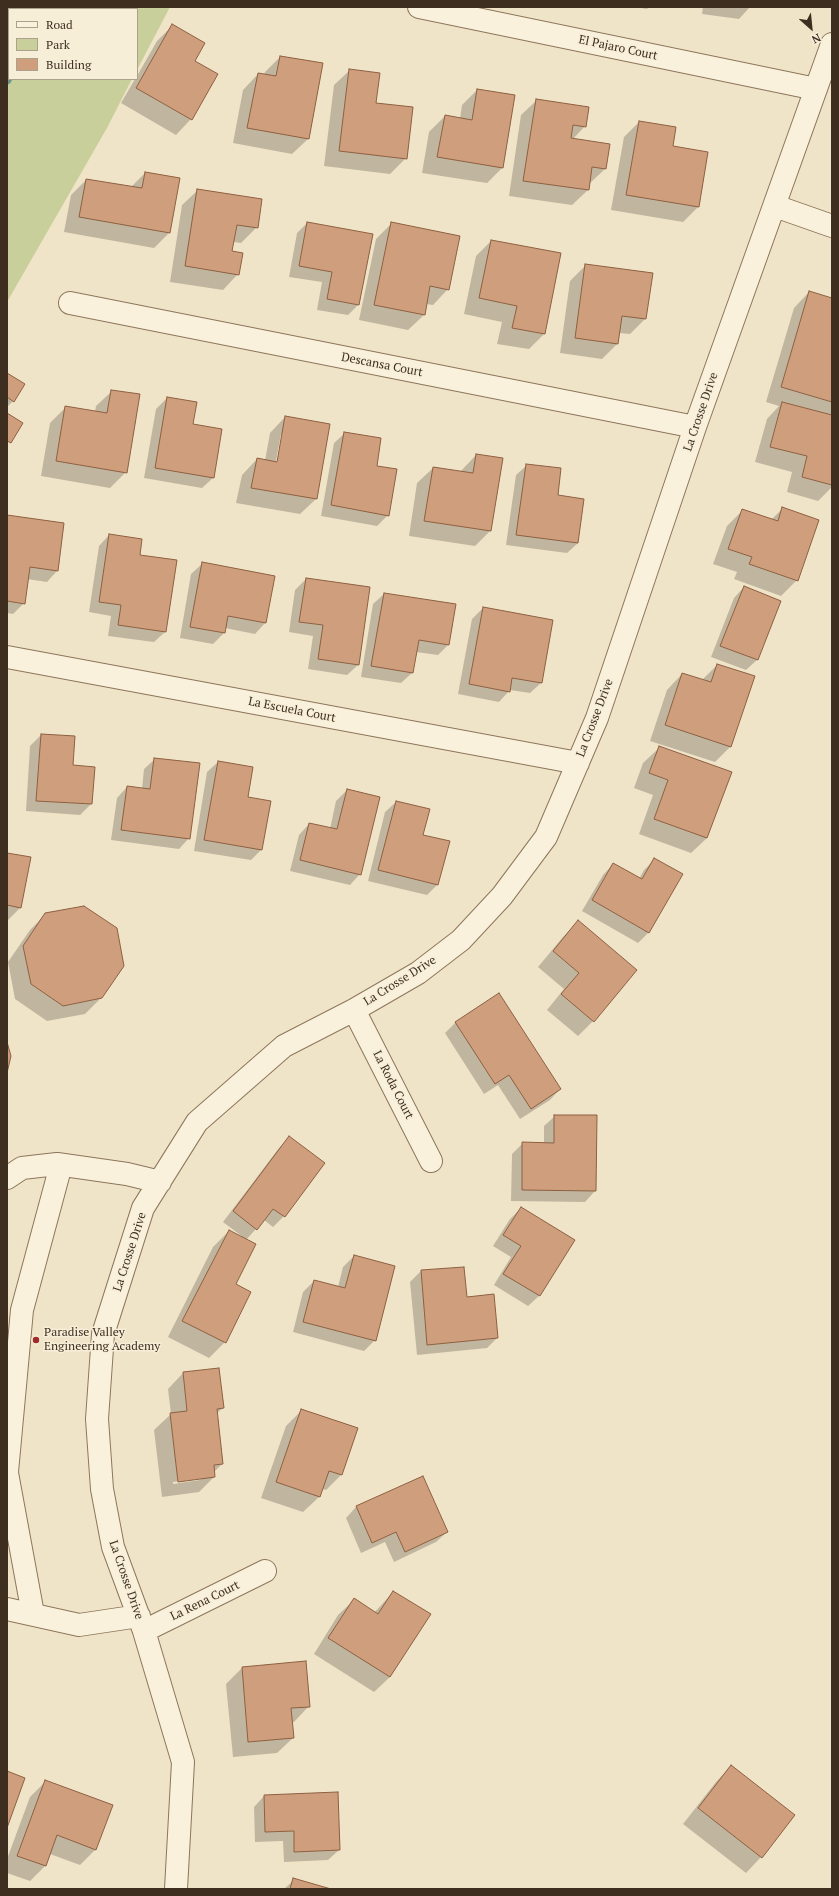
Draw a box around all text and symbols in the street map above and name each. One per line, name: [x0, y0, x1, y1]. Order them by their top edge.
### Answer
legend: [8, 8, 138, 80]
north arrow: [791, 8, 831, 48]
text: Road: [46, 17, 73, 32]
text: N: [810, 31, 823, 47]
street label: El Pajaro Court: [577, 33, 659, 63]
text: Park: [46, 37, 70, 52]
text: Building: [46, 57, 91, 72]
street label: Descansa Court: [340, 350, 424, 380]
street label: La Crosse Drive: [681, 371, 721, 453]
street label: La Crosse Drive: [573, 677, 617, 759]
street label: La Escuela Court: [247, 694, 337, 726]
street label: La Crosse Drive: [361, 953, 439, 1009]
street label: La Roda Court: [369, 1048, 417, 1122]
street label: La Crosse Drive: [110, 1211, 150, 1293]
place label: Paradise Valley Engineering Academy: [44, 1326, 160, 1354]
marker: Paradise Valley Engineering Academy: [31, 1335, 41, 1345]
street label: La Crosse Drive: [106, 1539, 146, 1621]
street label: La Rena Court: [168, 1578, 242, 1624]

